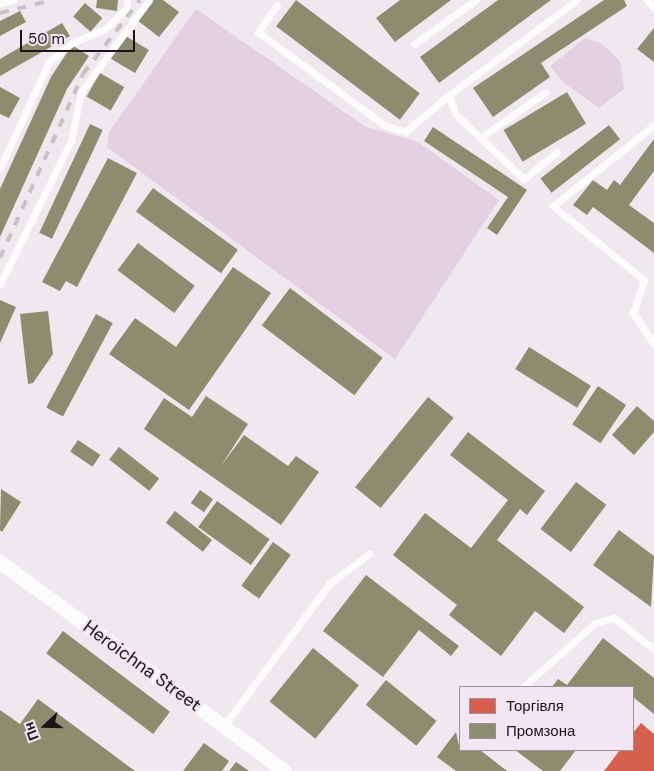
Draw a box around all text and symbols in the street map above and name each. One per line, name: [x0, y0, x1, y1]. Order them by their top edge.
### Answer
scale bar: [22, 20, 138, 52]
text: 50 m: [28, 29, 65, 49]
street label: Heroichna Street: [79, 616, 205, 716]
legend: [459, 686, 634, 751]
text: Торгівля: [506, 696, 564, 716]
north arrow: [20, 701, 70, 751]
text: Пн: [19, 720, 43, 743]
text: Промзона: [506, 721, 575, 741]

